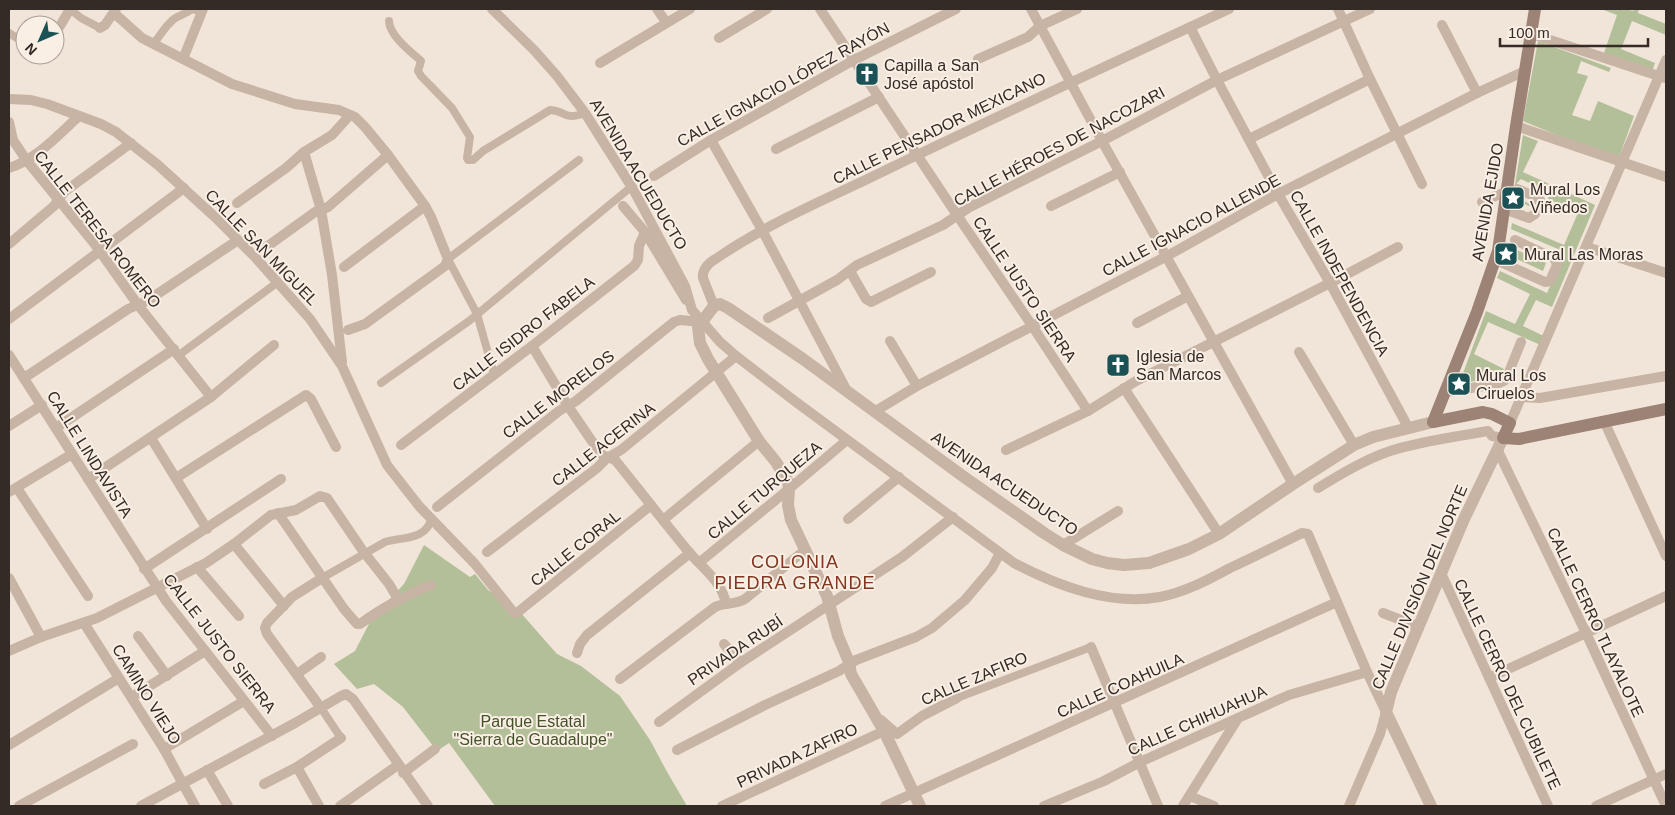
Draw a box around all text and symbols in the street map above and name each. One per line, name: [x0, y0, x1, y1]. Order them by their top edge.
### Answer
north arrow: [15, 15, 65, 65]
scale bar: [1500, 15, 1648, 47]
street label: CALLE IGNACIO LÓPEZ RAYÓN: [674, 18, 892, 150]
text: 100 m: [1508, 24, 1550, 41]
text: N: [22, 40, 40, 58]
place label: Capilla a San José apóstol: [884, 57, 979, 92]
church icon: Capilla a San José apóstol: [854, 61, 880, 87]
street label: CALLE PENSADOR MEXICANO: [830, 69, 1048, 188]
street label: CALLE HÉROES DE NACOZARI: [950, 83, 1168, 209]
street label: AVENIDA ACUEDUCTO: [587, 96, 690, 253]
street label: AVENIDA EJIDO: [1469, 142, 1506, 263]
street label: CALLE TERESA ROMERO: [31, 147, 164, 311]
street label: CALLE IGNACIO ALLENDE: [1099, 171, 1283, 280]
place label: Mural Los Viñedos: [1530, 181, 1600, 216]
place icon: Mural Los Viñedos: [1500, 185, 1526, 211]
street label: CALLE SAN MIGUEL: [202, 186, 321, 309]
street label: CALLE INDEPENDENCIA: [1287, 187, 1392, 359]
street label: CALLE JUSTO SIERRA: [970, 214, 1080, 365]
place icon: Mural Las Moras: [1493, 241, 1519, 267]
place label: Mural Las Moras: [1524, 246, 1643, 263]
street label: CALLE ISIDRO FABELA: [449, 273, 598, 394]
street label: CALLE MORELOS: [499, 347, 617, 442]
place label: Iglesia de San Marcos: [1136, 348, 1221, 383]
church icon: Iglesia de San Marcos: [1105, 352, 1131, 378]
place label: Mural Los Ciruelos: [1476, 367, 1546, 402]
place icon: Mural Los Ciruelos: [1446, 371, 1472, 397]
street label: CALLE LINDAVISTA: [44, 388, 136, 521]
street label: CALLE ACERINA: [549, 399, 658, 490]
street label: AVENIDA ACUEDUCTO: [928, 428, 1081, 539]
street label: CALLE TURQUEZA: [704, 438, 825, 543]
street label: CALLE DIVISIÓN DEL NORTE: [1368, 482, 1470, 692]
street label: CALLE CORAL: [527, 507, 624, 590]
street label: CALLE CERRO TLAYALOTE: [1544, 525, 1647, 720]
district label: COLONIA PIEDRA GRANDE: [714, 552, 876, 593]
street label: CALLE JUSTO SIERRA: [160, 571, 279, 716]
street label: CALLE CERRO DEL CUBILETE: [1451, 576, 1564, 792]
street label: PRIVADA RUBÍ: [684, 611, 786, 688]
street label: CAMINO VIEJO: [109, 641, 184, 747]
street label: CALLE ZAFIRO: [918, 648, 1030, 709]
street label: CALLE COAHUILA: [1054, 650, 1187, 721]
street label: CALLE CHIHUAHUA: [1125, 682, 1270, 759]
park label: Parque Estatal "Sierra de Guadalupe": [453, 713, 613, 748]
street label: PRIVADA ZAFIRO: [734, 720, 860, 791]

